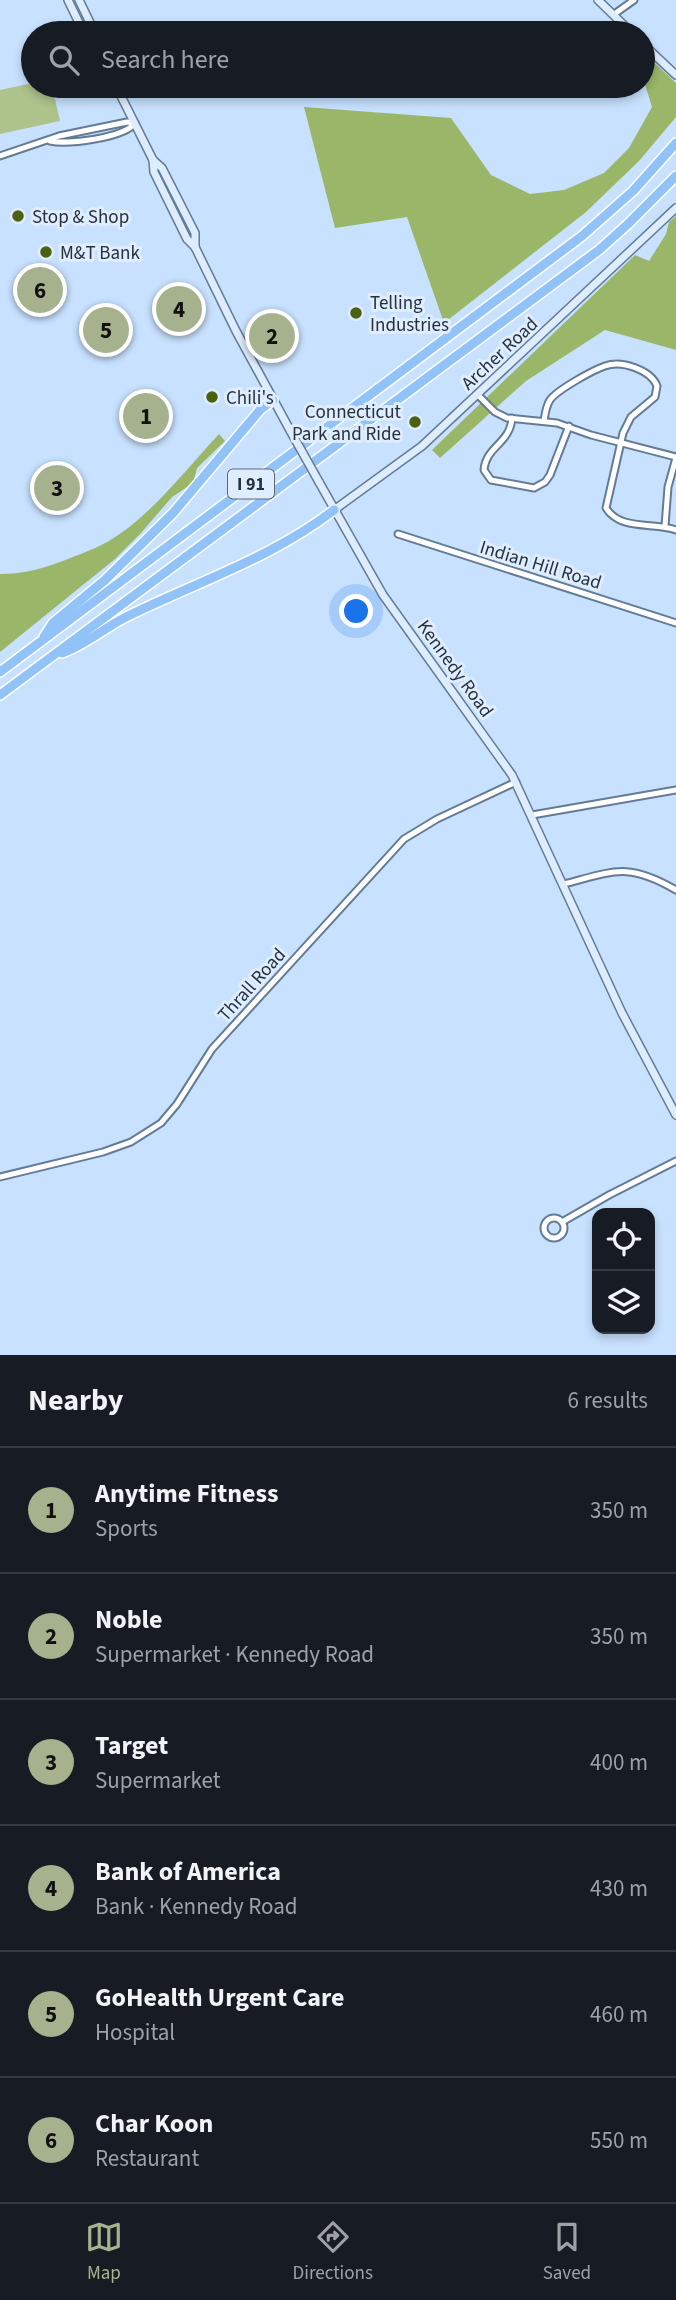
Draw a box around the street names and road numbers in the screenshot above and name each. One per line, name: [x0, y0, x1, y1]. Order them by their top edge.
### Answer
street label: Archer Road: [456, 311, 544, 397]
road number: I 91: [228, 470, 274, 498]
street label: Indian Hill Road: [477, 534, 605, 597]
street label: Kennedy Road: [410, 615, 499, 723]
street label: Thrall Road: [212, 942, 292, 1028]

